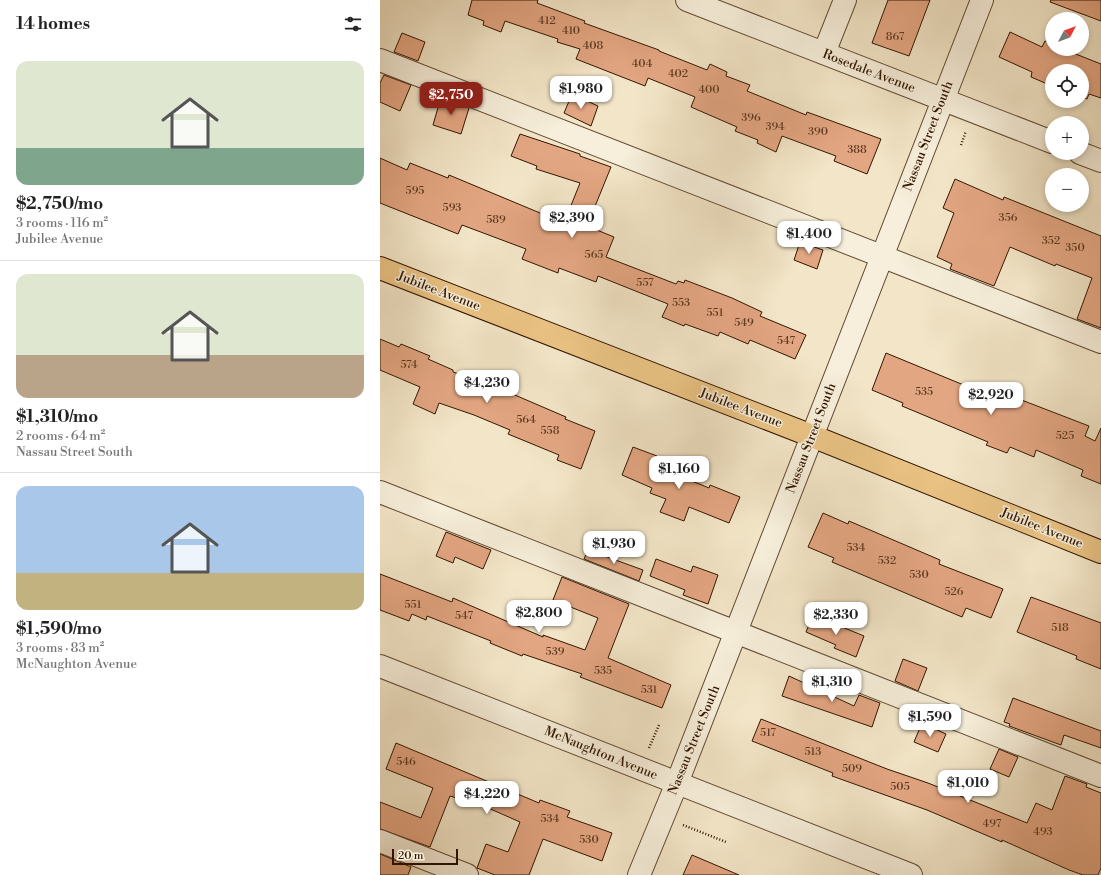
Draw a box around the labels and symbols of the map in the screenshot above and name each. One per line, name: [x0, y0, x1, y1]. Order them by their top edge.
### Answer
north arrow: [1045, 12, 1089, 56]
house number: 412: [538, 14, 556, 28]
house number: 410: [562, 24, 580, 38]
house number: 867: [886, 30, 905, 44]
house number: 408: [583, 39, 604, 53]
street label: Rosedale Avenue: [820, 46, 918, 96]
house number: 404: [632, 57, 653, 71]
house number: 402: [668, 67, 688, 81]
pin: $1,980: [548, 76, 614, 110]
street label: Nassau Street South: [900, 78, 956, 193]
pin: $2,750: [418, 82, 484, 116]
house number: 400: [698, 83, 720, 97]
house number: 396: [741, 111, 761, 125]
house number: 394: [765, 120, 785, 134]
house number: 390: [808, 125, 828, 139]
house number: 388: [847, 143, 867, 157]
house number: 595: [406, 184, 424, 198]
house number: 593: [443, 201, 461, 215]
pin: $2,390: [539, 205, 605, 239]
house number: 356: [999, 211, 1018, 225]
house number: 589: [486, 213, 506, 227]
pin: $1,400: [776, 221, 842, 255]
house number: 352: [1042, 234, 1060, 248]
house number: 350: [1065, 241, 1085, 255]
house number: 565: [585, 248, 603, 262]
street label: Jubilee Avenue: [395, 268, 483, 314]
house number: 557: [636, 276, 654, 290]
house number: 553: [672, 296, 690, 310]
house number: 551: [707, 306, 724, 320]
house number: 549: [734, 316, 754, 330]
house number: 547: [777, 334, 795, 348]
house number: 574: [400, 358, 418, 372]
pin: $4,230: [454, 370, 520, 404]
street label: Nassau Street South: [783, 380, 839, 495]
pin: $2,920: [958, 382, 1024, 416]
street label: Jubilee Avenue: [697, 385, 785, 431]
house number: 535: [915, 385, 933, 399]
house number: 564: [516, 413, 536, 427]
house number: 558: [541, 424, 560, 438]
house number: 525: [1056, 429, 1074, 443]
pin: $1,160: [646, 456, 712, 490]
street label: Jubilee Avenue: [998, 504, 1086, 552]
pin: $1,930: [581, 531, 647, 565]
house number: 534: [847, 541, 866, 555]
house number: 532: [878, 554, 896, 568]
house number: 530: [909, 568, 929, 582]
house number: 526: [945, 585, 964, 599]
house number: 551: [405, 598, 422, 612]
pin: $2,800: [506, 600, 572, 634]
pin: $2,330: [803, 602, 869, 636]
house number: 547: [455, 609, 473, 623]
house number: 518: [1051, 621, 1069, 635]
house number: 539: [546, 645, 565, 659]
house number: 535: [594, 664, 612, 678]
pin: $1,310: [799, 669, 865, 703]
house number: 531: [641, 683, 658, 697]
street label: Nassau Street South: [665, 683, 723, 797]
pin: $1,590: [897, 704, 963, 738]
street label: McNaughton Avenue: [542, 723, 660, 783]
house number: 517: [760, 726, 776, 740]
house number: 513: [805, 745, 821, 759]
house number: 546: [396, 755, 416, 769]
house number: 509: [842, 762, 862, 776]
pin: $1,010: [935, 770, 1001, 804]
house number: 505: [890, 780, 910, 794]
pin: $4,220: [454, 781, 520, 815]
house number: 534: [541, 812, 560, 826]
house number: 497: [983, 817, 1002, 831]
house number: 493: [1033, 825, 1053, 839]
house number: 530: [579, 833, 599, 847]
scale bar: [392, 847, 458, 866]

